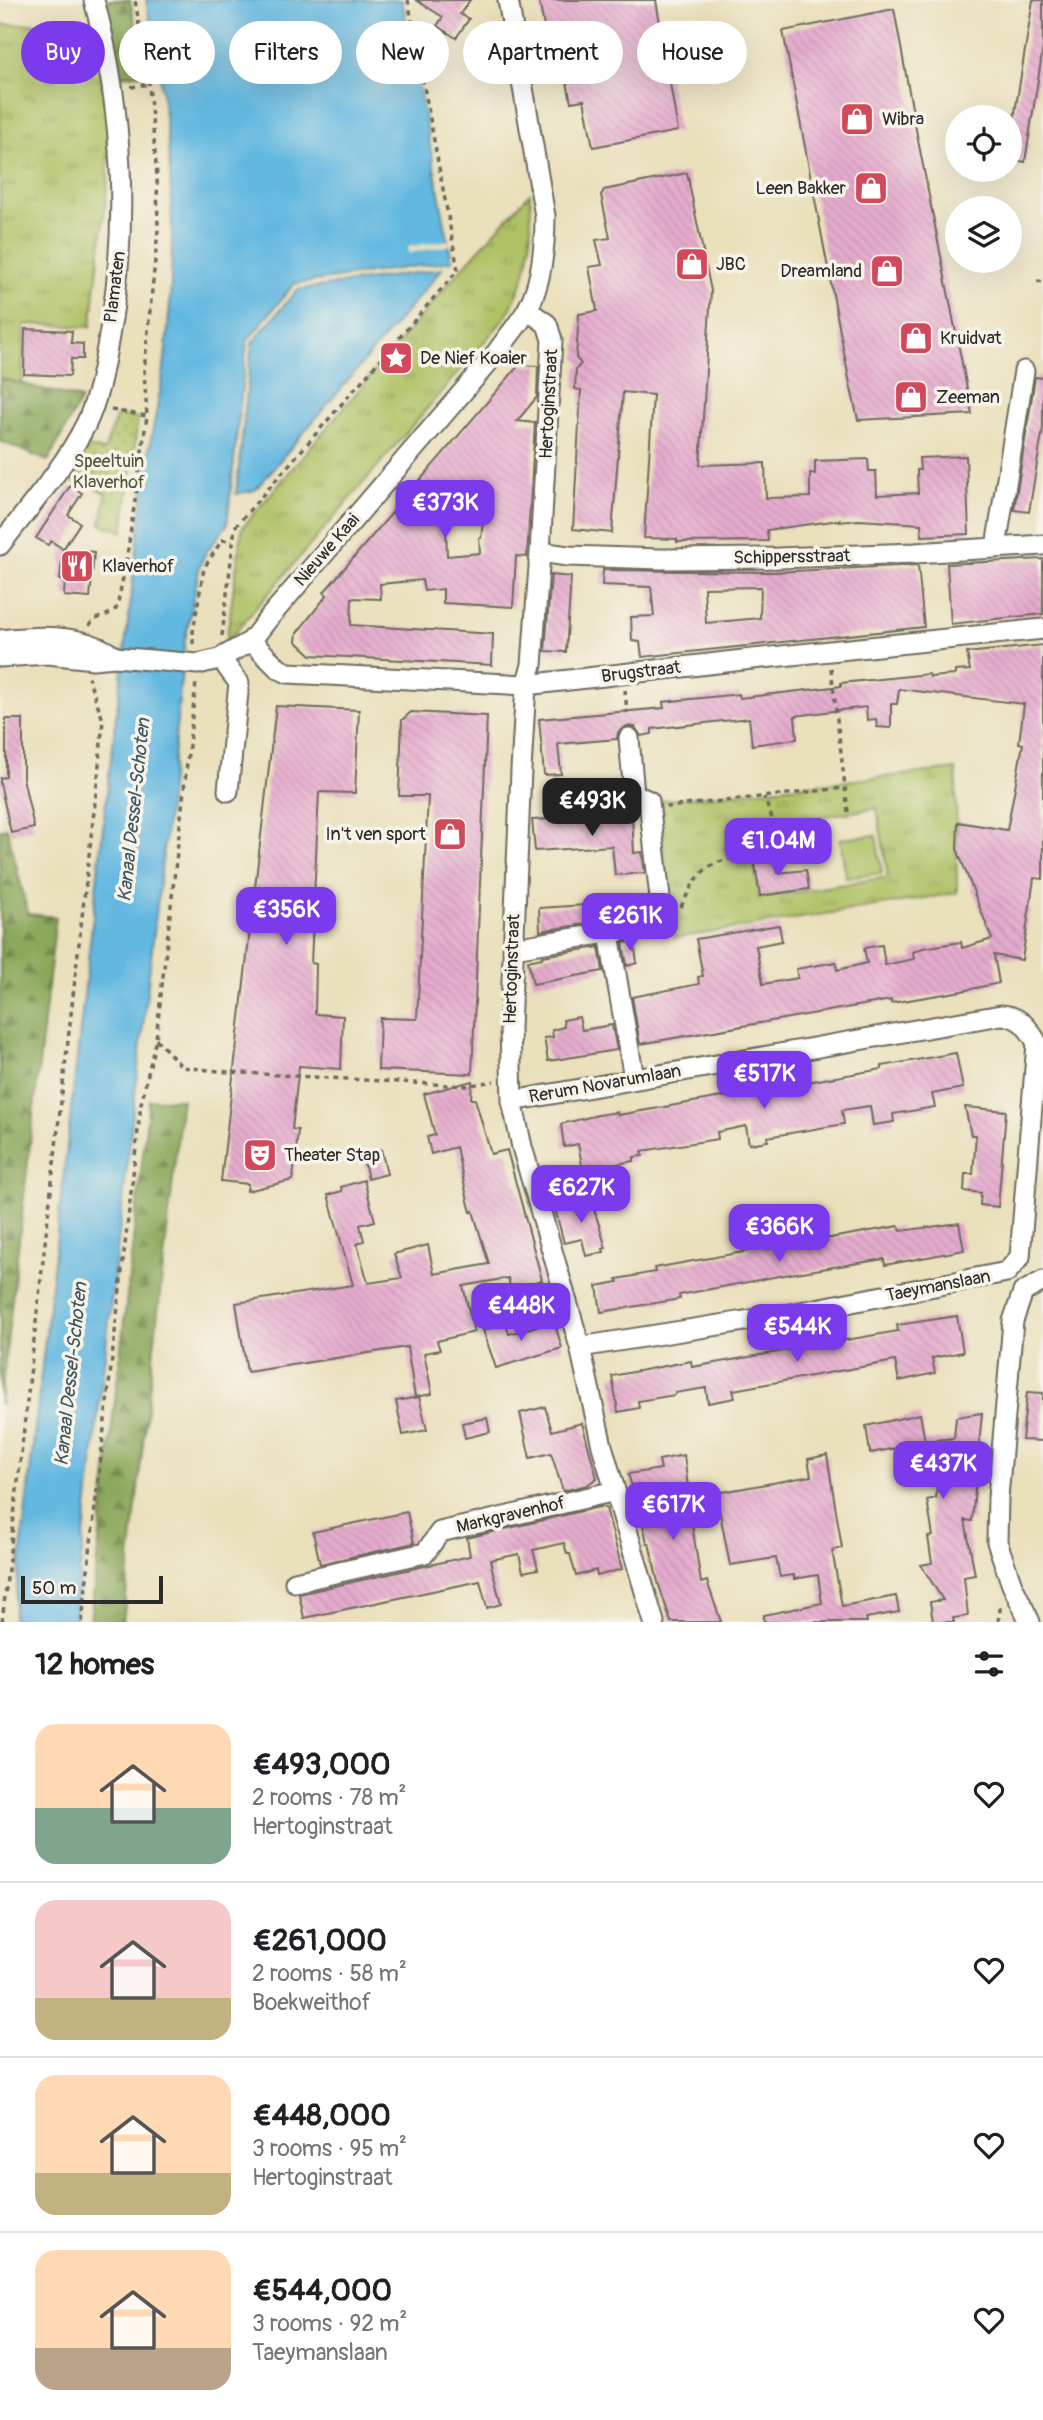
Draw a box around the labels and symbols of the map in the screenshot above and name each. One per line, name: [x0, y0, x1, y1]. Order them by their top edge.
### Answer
shop icon: Wibra: [838, 100, 876, 138]
place label: Wibra: [882, 108, 924, 131]
shop icon: Leen Bakker: [852, 169, 890, 207]
place label: Leen Bakker: [755, 177, 847, 200]
shop icon: JBC: [673, 245, 711, 283]
street label: Plamaten: [99, 250, 131, 324]
shop icon: Dreamland: [868, 252, 906, 290]
place label: JBC: [716, 253, 746, 276]
place label: Dreamland: [780, 260, 862, 283]
shop icon: Kruidvat: [897, 319, 935, 357]
place label: Kruidvat: [940, 327, 1002, 350]
place icon: De Nief Koaier: [377, 339, 415, 377]
place label: De Nief Koaier: [420, 347, 527, 370]
street label: Hertoginstraat: [535, 348, 563, 460]
shop icon: Zeeman: [892, 378, 930, 416]
place label: Zeeman: [936, 386, 1000, 409]
park label: Speeltuin Klaverhof: [73, 450, 146, 494]
pin: €373K: [396, 480, 494, 540]
street label: Nieuwe Kaai: [289, 509, 365, 591]
street label: Schippersstraat: [733, 544, 851, 570]
restaurant icon: Klaverhof: [58, 547, 96, 585]
place label: Klaverhof: [102, 555, 175, 578]
street label: Brugstraat: [600, 656, 683, 688]
water label: Kanaal Dessel-Schoten: [112, 716, 156, 903]
pin: €493K: [543, 778, 641, 838]
shop icon: In't ven sport: [431, 815, 469, 853]
pin: €1.04M: [721, 818, 835, 878]
place label: In't ven sport: [325, 823, 427, 846]
pin: €356K: [237, 888, 335, 947]
pin: €261K: [581, 894, 679, 953]
street label: Hertoginstraat: [499, 913, 525, 1024]
pin: €517K: [715, 1052, 813, 1111]
street label: Rerum Novarumlaan: [527, 1059, 683, 1109]
theatre icon: Theater Stap: [241, 1136, 279, 1174]
place label: Theater Stap: [284, 1144, 380, 1167]
pin: €627K: [532, 1166, 630, 1225]
pin: €366K: [730, 1204, 828, 1264]
street label: Taeymanslaan: [884, 1265, 992, 1307]
water label: Kanaal Dessel-Schoten: [49, 1280, 93, 1467]
pin: €448K: [472, 1284, 570, 1343]
pin: €544K: [748, 1304, 846, 1364]
pin: €437K: [894, 1442, 992, 1501]
pin: €617K: [624, 1482, 722, 1542]
street label: Markgravenhof: [454, 1491, 568, 1539]
scale bar: [21, 1573, 163, 1605]

